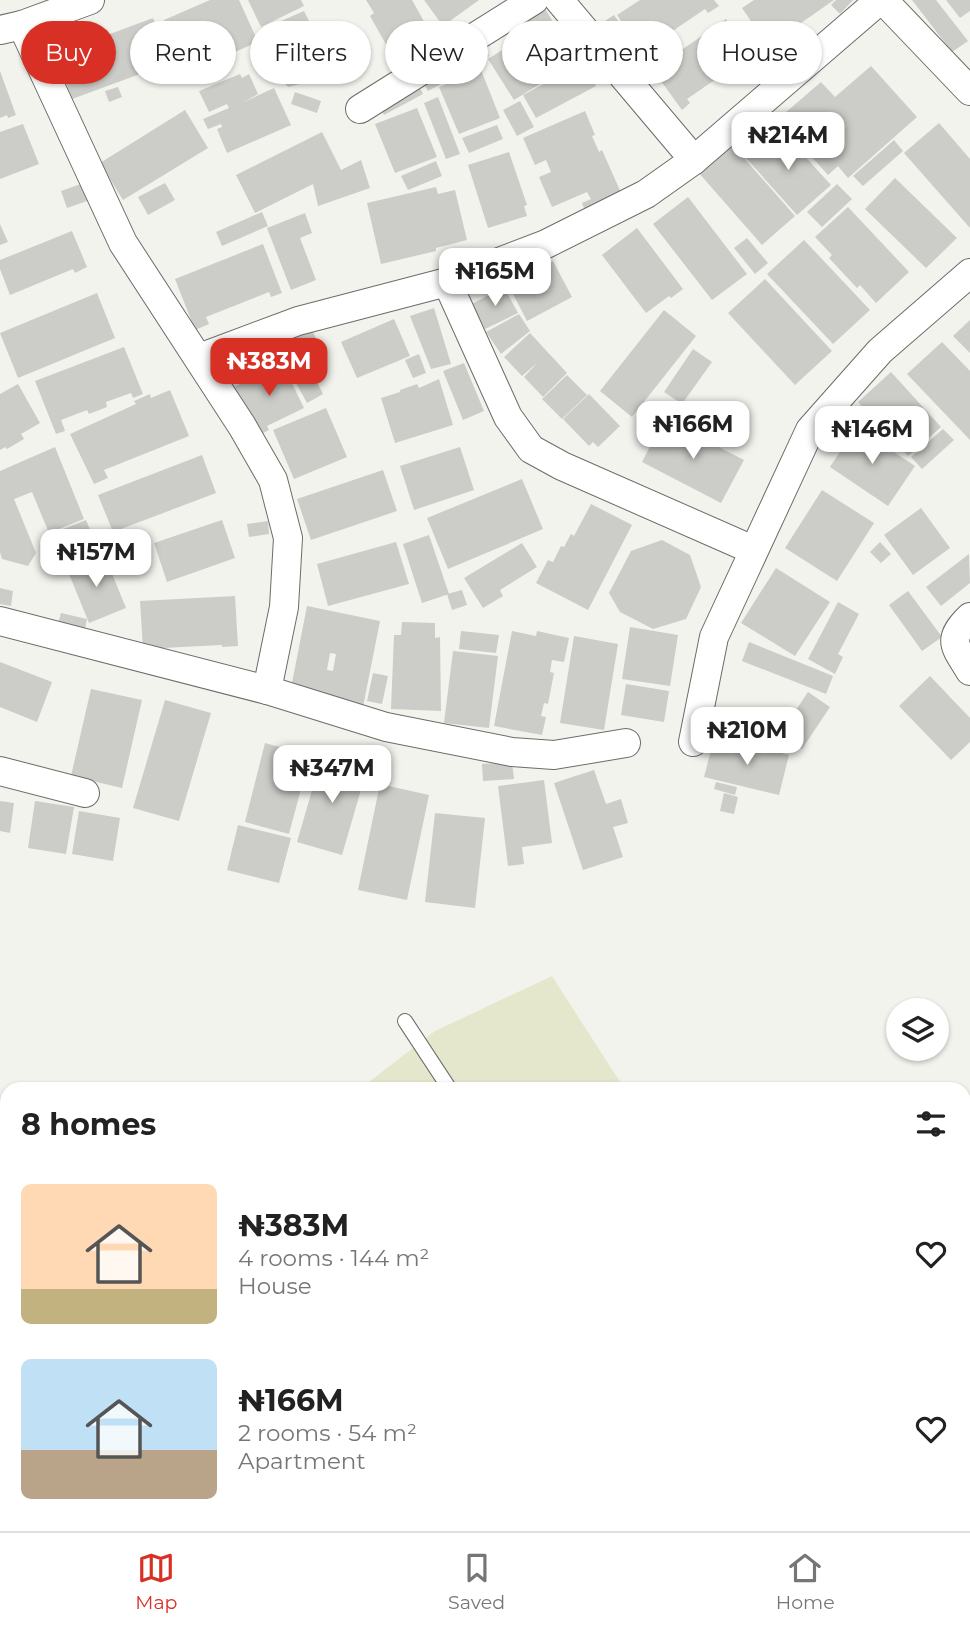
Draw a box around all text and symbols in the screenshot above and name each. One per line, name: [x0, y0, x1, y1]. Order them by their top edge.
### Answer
chip: Buy: [21, 21, 116, 84]
chip: Rent: [130, 21, 236, 84]
chip: Filters: [250, 21, 371, 84]
chip: New: [385, 21, 488, 84]
chip: Apartment: [502, 21, 683, 84]
chip: House: [697, 21, 822, 84]
pin: ₦214M: [739, 113, 837, 172]
text: ₦214M: [747, 121, 829, 149]
pin: ₦165M: [446, 248, 544, 308]
text: ₦165M: [455, 257, 535, 285]
pin: ₦383M: [220, 338, 318, 398]
text: ₦383M: [226, 347, 312, 375]
pin: ₦166M: [644, 402, 742, 461]
pin: ₦146M: [823, 406, 921, 466]
text: ₦166M: [652, 410, 734, 438]
text: ₦146M: [831, 415, 913, 443]
pin: ₦157M: [47, 530, 145, 589]
text: ₦157M: [56, 538, 136, 566]
pin: ₦210M: [698, 708, 796, 767]
text: ₦210M: [707, 716, 787, 744]
pin: ₦347M: [283, 746, 381, 805]
text: ₦347M: [289, 754, 375, 782]
map controls: [886, 998, 949, 1061]
button: layers: [886, 998, 949, 1061]
icon: filters: [912, 1105, 950, 1143]
text: 8 homes: [21, 1106, 156, 1143]
text: ₦383M: [238, 1207, 349, 1244]
icon: home: [77, 1212, 161, 1296]
icon: heart: [912, 1235, 950, 1273]
text: 4 rooms · 144 m²: [238, 1244, 430, 1272]
text: House: [238, 1272, 312, 1300]
text: ₦166M: [238, 1382, 344, 1419]
icon: home: [77, 1387, 161, 1471]
icon: heart: [912, 1410, 950, 1448]
text: 2 rooms · 54 m²: [238, 1419, 417, 1447]
text: Apartment: [238, 1447, 366, 1475]
tab: Map: [135, 1549, 178, 1614]
tab: Saved: [448, 1549, 505, 1614]
tab: Home: [776, 1549, 835, 1614]

